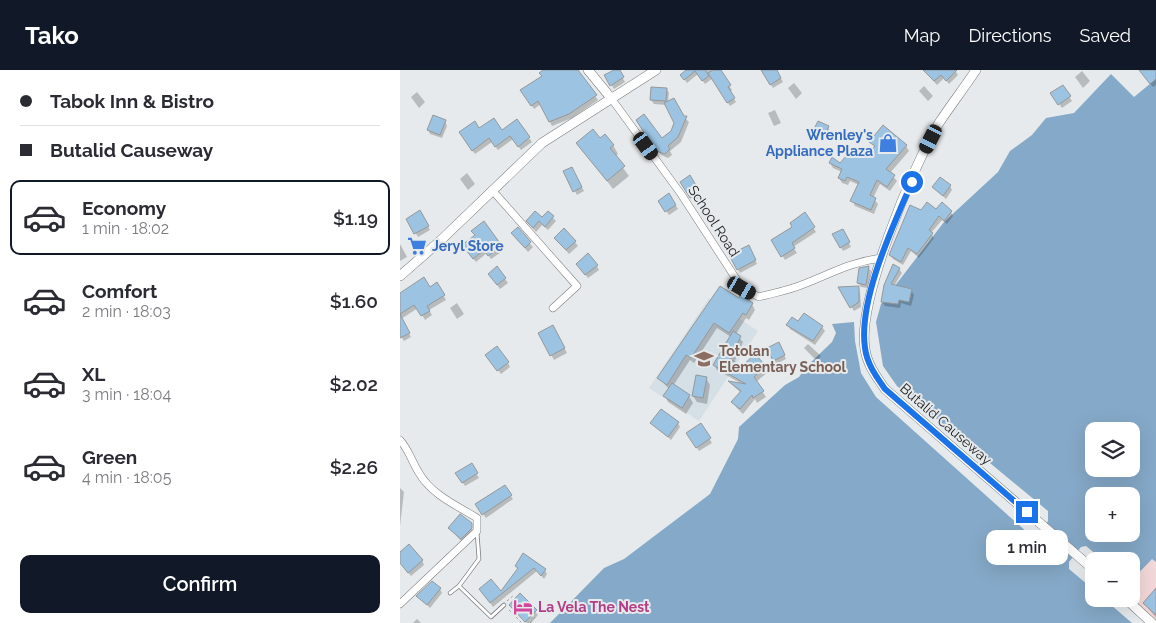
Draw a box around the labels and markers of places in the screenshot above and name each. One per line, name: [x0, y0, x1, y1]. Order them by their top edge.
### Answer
place label: Wrenley's Appliance Plaza: [766, 127, 873, 159]
shop icon: Wrenley's Appliance Plaza: [877, 132, 899, 154]
supermarket icon: Jeryl Store: [406, 235, 428, 257]
place label: Jeryl Store: [432, 238, 504, 254]
place label: Totolan Elementary School: [719, 343, 847, 375]
school or university icon: Totolan Elementary School: [693, 348, 715, 370]
hotel icon: La Vela The Nest: [512, 596, 534, 618]
place label: La Vela The Nest: [538, 599, 650, 615]

